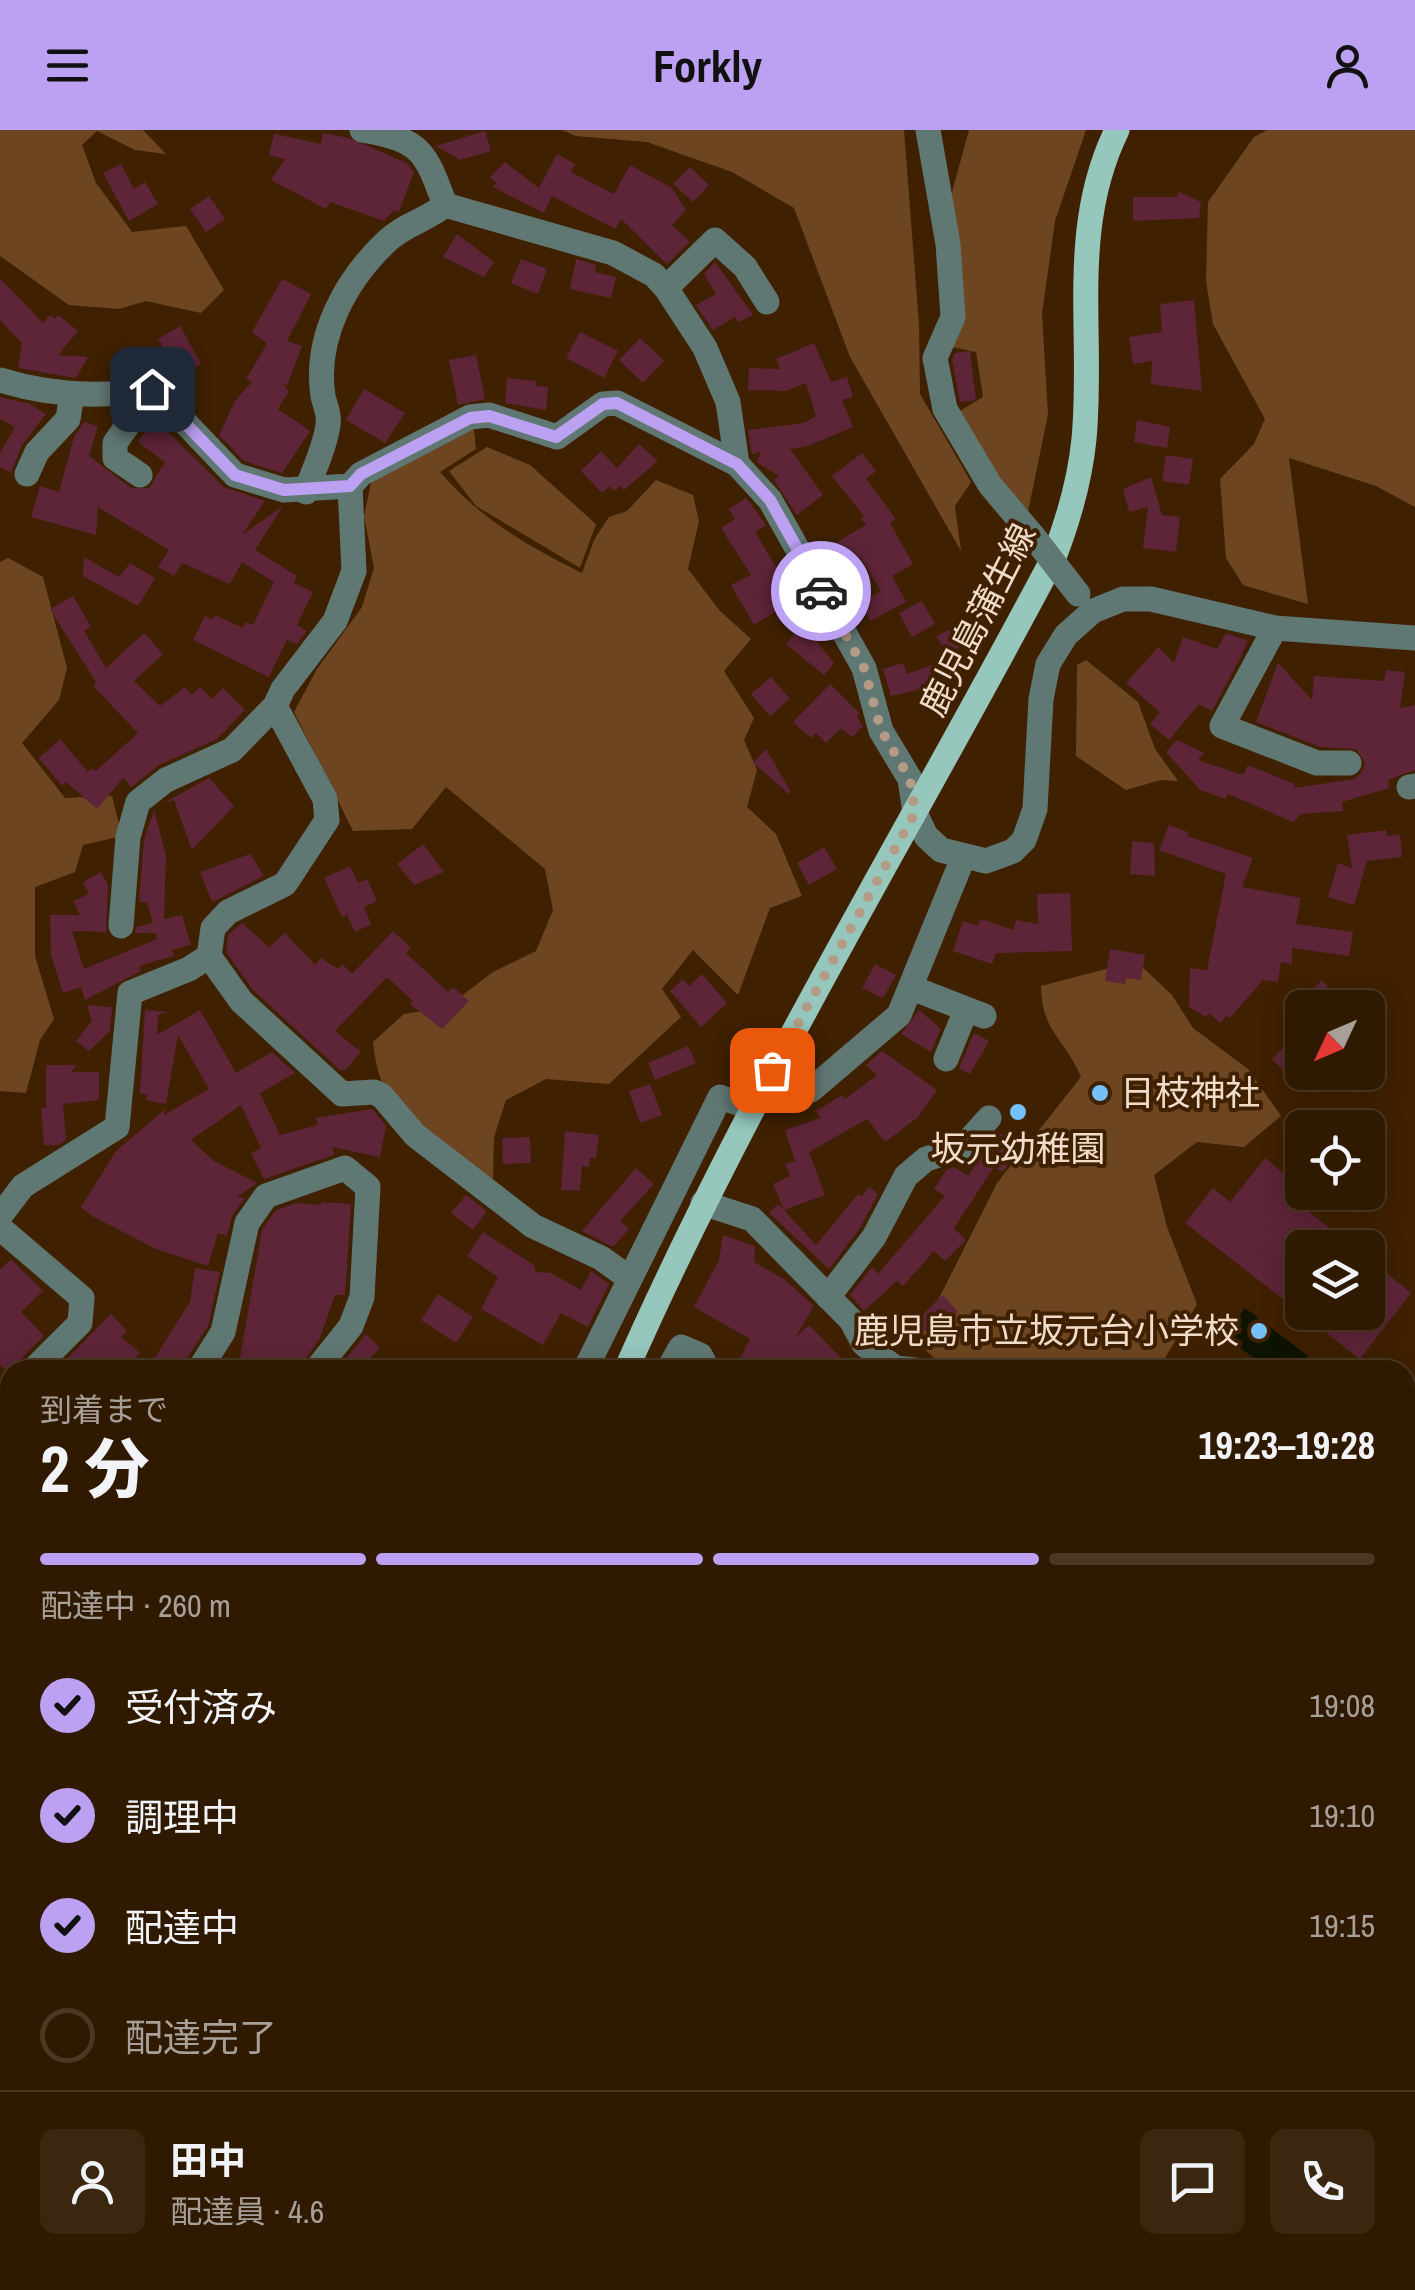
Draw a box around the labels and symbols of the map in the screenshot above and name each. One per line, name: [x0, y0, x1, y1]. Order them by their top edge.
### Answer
pin: [110, 347, 195, 432]
street label: 鹿児島蒲生線: [909, 516, 1046, 724]
courier: [771, 541, 871, 641]
north arrow: [1285, 990, 1385, 1090]
pin: [730, 1028, 815, 1113]
place label: 日枝神社: [1120, 1069, 1260, 1116]
marker: 日枝神社: [1089, 1082, 1111, 1104]
marker: 坂元幼稚園: [1007, 1101, 1029, 1123]
place label: 坂元幼稚園: [930, 1125, 1106, 1172]
place label: 鹿児島市立坂元台小学校: [854, 1307, 1239, 1354]
marker: 鹿児島市立坂元台小学校: [1248, 1320, 1270, 1342]

